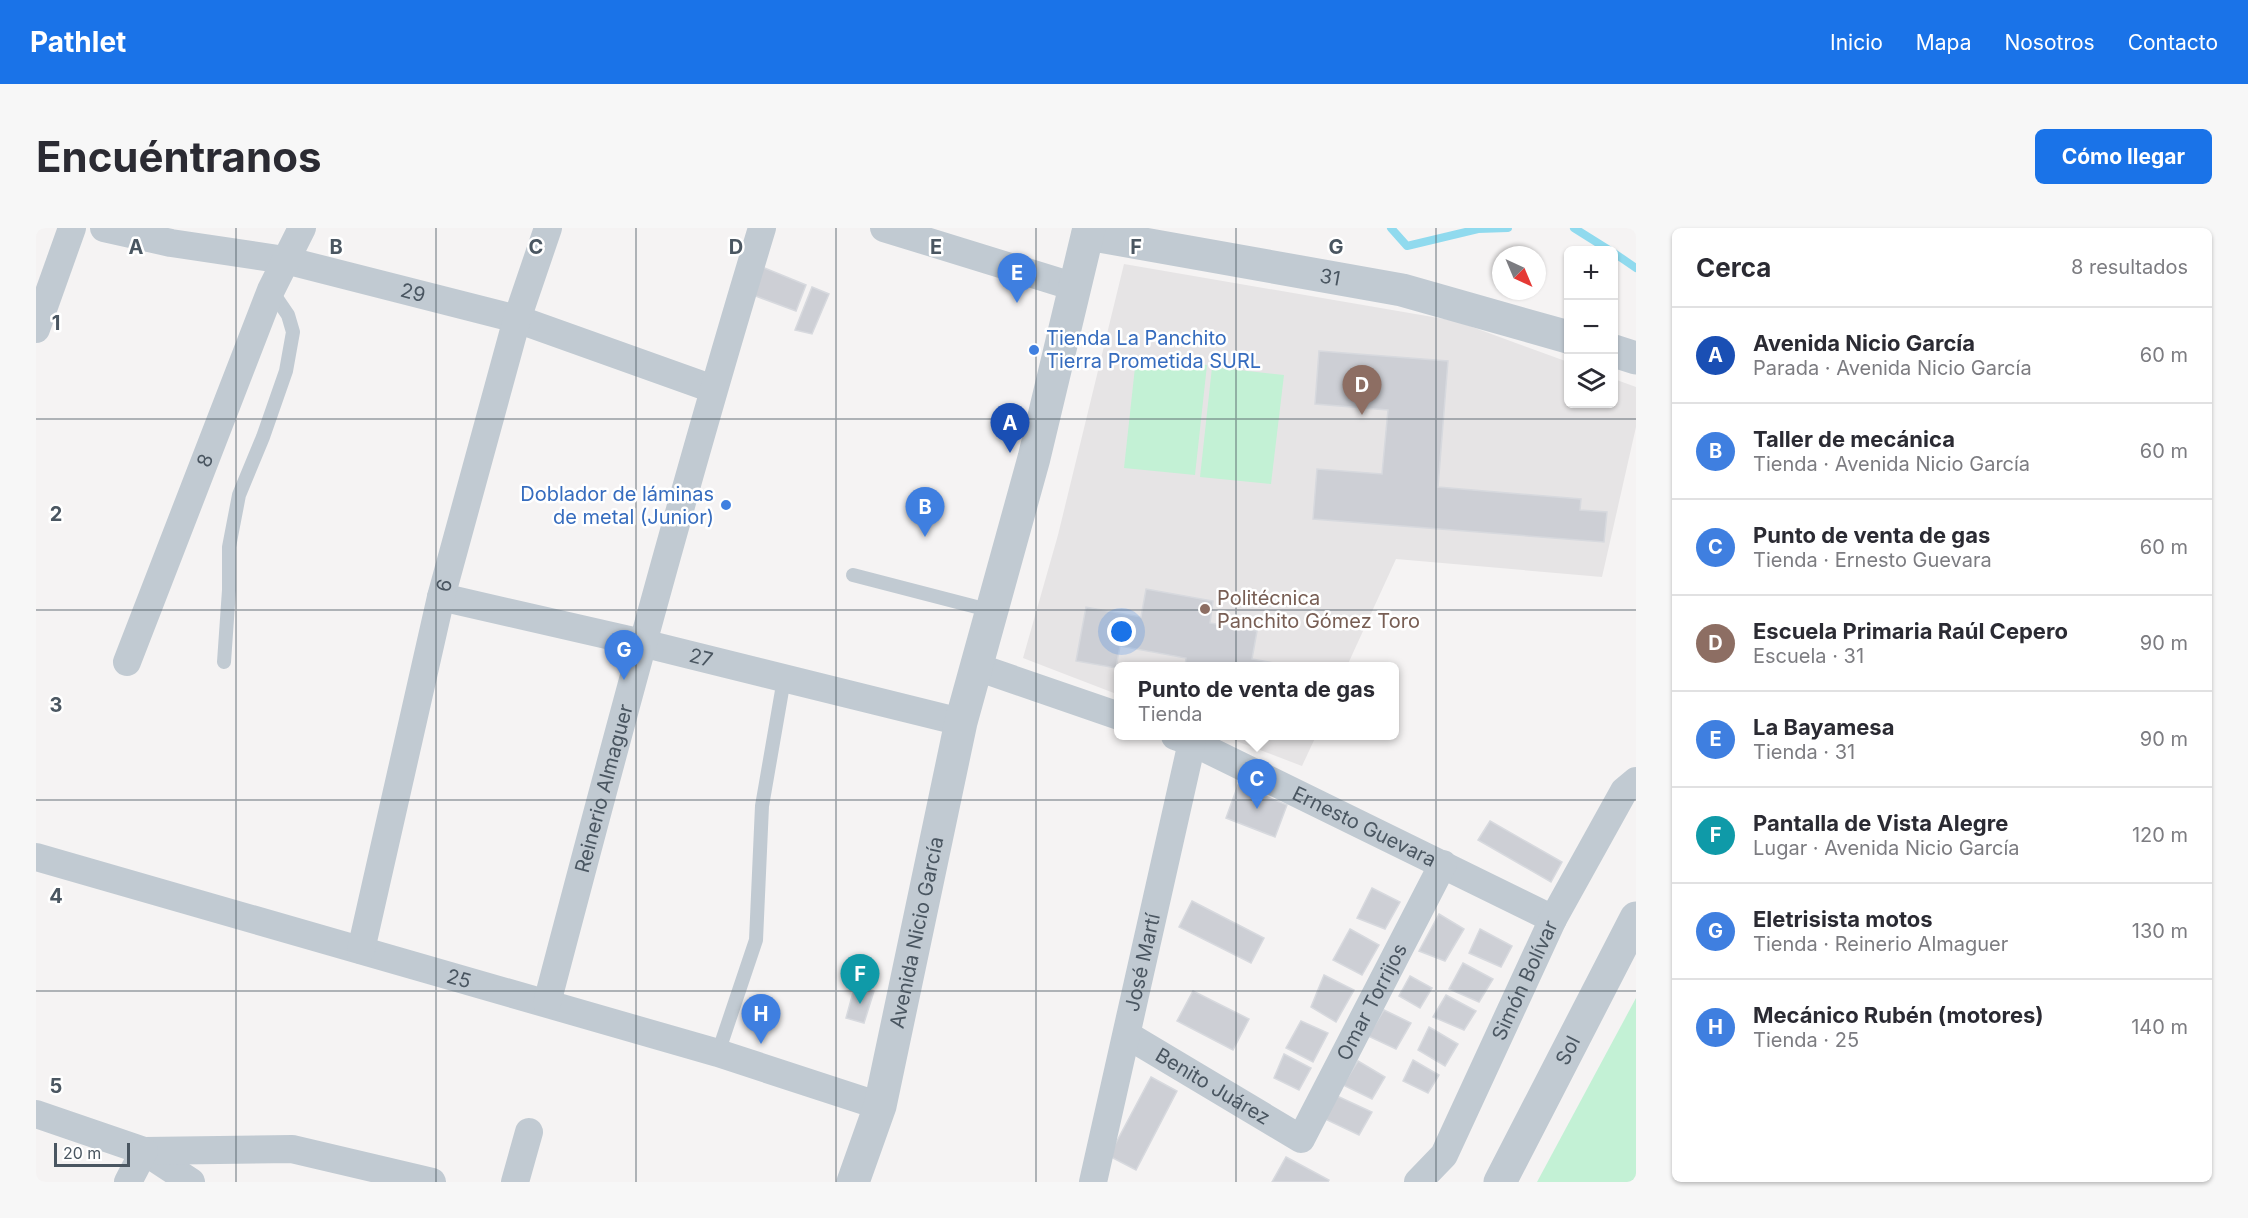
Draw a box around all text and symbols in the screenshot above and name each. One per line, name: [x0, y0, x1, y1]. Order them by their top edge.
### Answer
text: Pathlet: [30, 25, 126, 59]
text: Inicio: [1830, 30, 1883, 55]
text: Mapa: [1916, 30, 1971, 55]
text: Nosotros: [2004, 30, 2095, 55]
text: Contacto: [2128, 30, 2218, 55]
button: Cómo llegar: [2035, 129, 2212, 184]
text: Encuéntranos: [36, 131, 321, 182]
text: A: [129, 235, 144, 259]
text: B: [329, 235, 343, 259]
text: C: [529, 235, 543, 259]
text: D: [729, 235, 743, 259]
text: E: [930, 235, 942, 259]
text: F: [1130, 235, 1142, 259]
text: G: [1328, 235, 1344, 259]
north arrow: [1492, 246, 1546, 300]
map controls: [1564, 246, 1618, 408]
button: +: [1564, 246, 1618, 300]
text: Cerca: [1696, 252, 1771, 283]
pin: E: [998, 254, 1036, 303]
text: 8 resultados: [2071, 255, 2188, 279]
street label: 31: [1318, 264, 1342, 291]
street label: 29: [398, 278, 428, 307]
button: −: [1564, 300, 1618, 354]
text: 1: [52, 311, 60, 335]
place label: Tienda La Panchito Tierra Prometida SURL: [1046, 326, 1261, 373]
text: Avenida Nicio García: [1753, 330, 1975, 356]
marker: Tienda La Panchito Tierra Prometida SURL: [1027, 343, 1041, 357]
text: A: [1708, 343, 1723, 367]
text: 60 m: [2140, 343, 2188, 367]
button: layers: [1564, 354, 1618, 408]
text: Parada · Avenida Nicio García: [1753, 356, 2032, 380]
pin: D: [1342, 366, 1382, 415]
pin: A: [990, 404, 1030, 453]
text: Taller de mecánica: [1753, 426, 1955, 452]
text: B: [1709, 439, 1722, 463]
text: 60 m: [2140, 439, 2188, 463]
street label: 8: [192, 450, 218, 471]
text: Tienda · Avenida Nicio García: [1753, 452, 2030, 476]
place label: Doblador de láminas de metal (Junior): [520, 482, 714, 529]
pin: B: [906, 488, 944, 537]
marker: Doblador de láminas de metal (Junior): [719, 498, 733, 512]
text: 2: [50, 502, 62, 526]
text: Punto de venta de gas: [1753, 522, 1990, 548]
text: C: [1708, 535, 1723, 559]
text: 60 m: [2140, 535, 2188, 559]
text: Tienda · Ernesto Guevara: [1753, 548, 1992, 572]
street label: 6: [431, 576, 457, 595]
place label: Politécnica Panchito Gómez Toro: [1217, 586, 1420, 633]
marker: Politécnica Panchito Gómez Toro: [1198, 602, 1212, 616]
your location: [1107, 617, 1136, 646]
text: Escuela Primaria Raúl Cepero: [1753, 618, 2068, 644]
pin: G: [604, 630, 644, 680]
text: D: [1708, 631, 1723, 655]
text: 90 m: [2140, 631, 2188, 655]
street label: 27: [687, 643, 715, 672]
text: Escuela · 31: [1753, 644, 1864, 668]
popup: [1114, 662, 1399, 740]
text: Punto de venta de gas: [1138, 676, 1375, 702]
text: 3: [50, 693, 62, 717]
street label: Reinerio Almaguer: [570, 701, 638, 875]
text: Tienda: [1138, 702, 1203, 726]
text: La Bayamesa: [1753, 714, 1894, 740]
text: E: [1709, 727, 1722, 751]
text: 90 m: [2140, 727, 2188, 751]
text: Tienda · 31: [1753, 740, 1855, 764]
pin: C: [1238, 760, 1276, 809]
street label: Ernesto Guevara: [1289, 781, 1440, 872]
text: Pantalla de Vista Alegre: [1753, 810, 2008, 836]
text: F: [1710, 823, 1721, 847]
text: 120 m: [2132, 823, 2188, 847]
street label: Avenida Nicio García: [885, 834, 949, 1031]
text: Lugar · Avenida Nicio García: [1753, 836, 2020, 860]
text: 4: [49, 884, 63, 908]
text: Eletrisista motos: [1753, 906, 1933, 932]
street label: José Martí: [1120, 911, 1165, 1014]
street label: Simón Bolívar: [1487, 916, 1563, 1044]
text: G: [1708, 919, 1723, 943]
text: 130 m: [2132, 919, 2188, 943]
text: Tienda · Reinerio Almaguer: [1753, 932, 2008, 956]
street label: Omar Torrijos: [1332, 939, 1412, 1065]
pin: F: [840, 954, 880, 1004]
street label: 25: [444, 964, 474, 993]
pin: H: [742, 994, 780, 1044]
text: Mecánico Rubén (motores): [1753, 1002, 2044, 1028]
text: H: [1708, 1015, 1723, 1039]
text: 140 m: [2131, 1015, 2188, 1039]
text: Tienda · 25: [1753, 1028, 1859, 1052]
street label: Sol: [1550, 1032, 1585, 1069]
street label: Benito Juárez: [1151, 1043, 1275, 1130]
text: 5: [50, 1074, 62, 1098]
scale bar: [54, 1140, 130, 1168]
text: 20 m: [63, 1143, 101, 1163]

